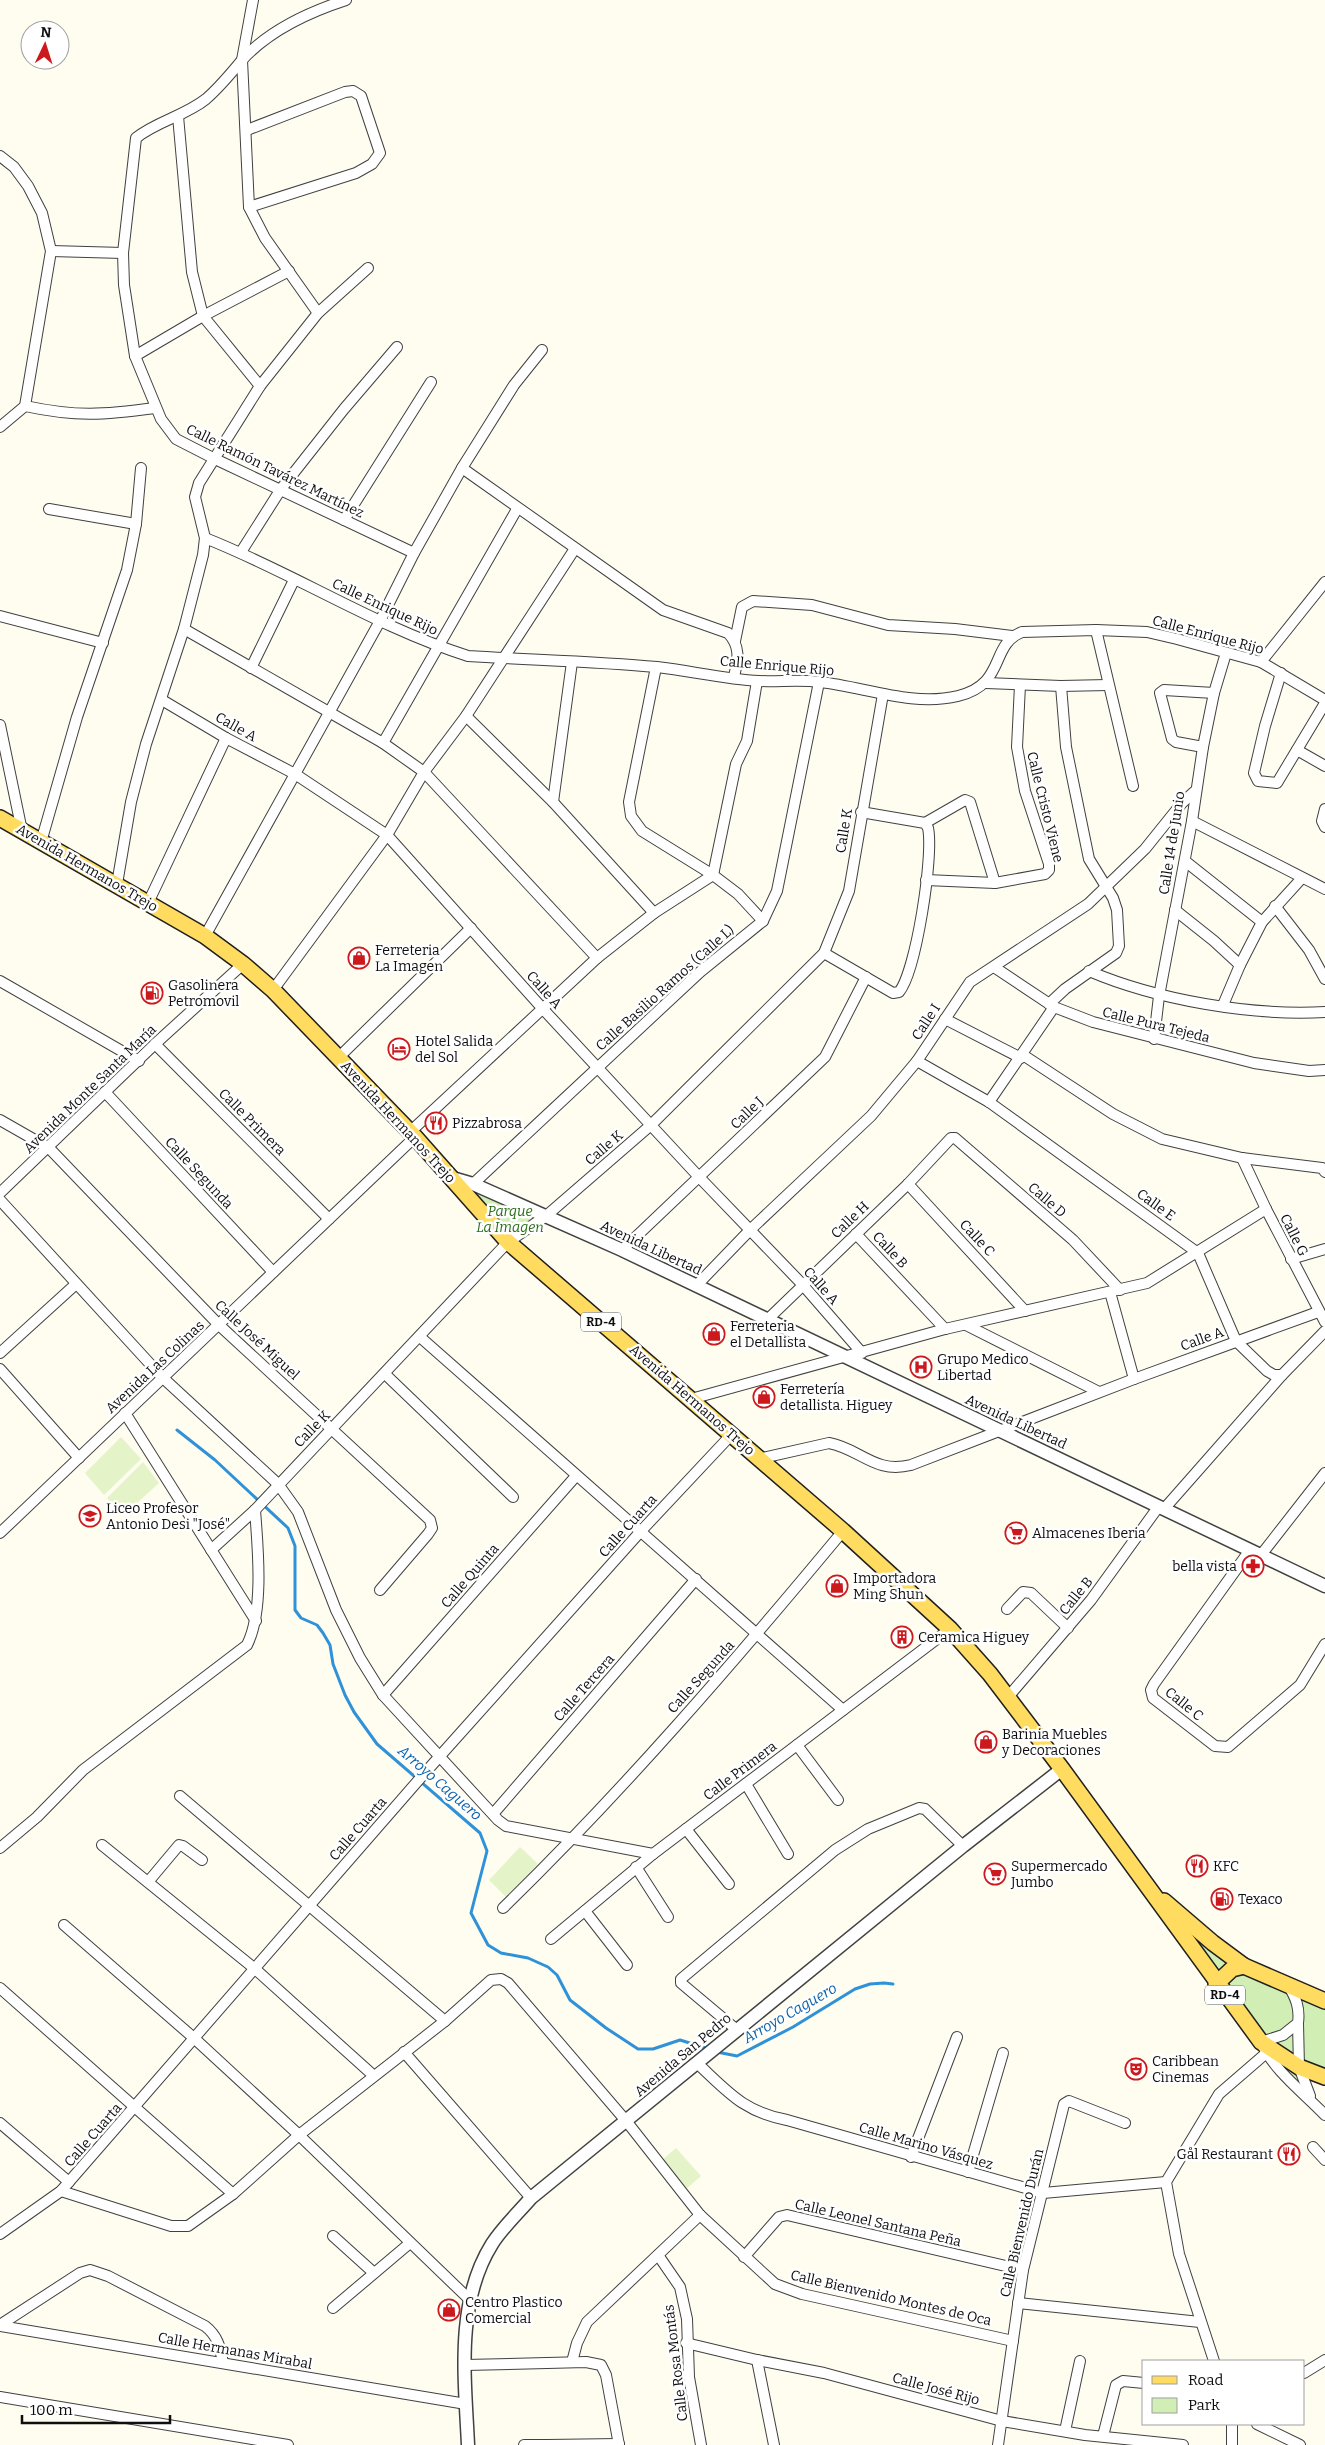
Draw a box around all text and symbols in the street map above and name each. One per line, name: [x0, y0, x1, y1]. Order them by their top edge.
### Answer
north arrow: [20, 20, 70, 70]
text: N: [40, 24, 52, 41]
street label: Calle Ramón Tavárez Martínez: [183, 420, 367, 522]
street label: Calle Enrique Rijo: [329, 575, 441, 639]
street label: Calle Enrique Rijo: [1150, 612, 1266, 658]
street label: Calle Enrique Rijo: [719, 653, 835, 679]
street label: Calle A: [212, 709, 260, 745]
street label: Calle Cristo Viene: [1023, 750, 1067, 864]
street label: Calle 14 de Junio: [1155, 790, 1189, 896]
street label: Calle K: [832, 807, 856, 854]
street label: Avenida Hermanos Trejo: [13, 820, 161, 916]
street label: Calle Basilio Ramos (Calle L): [592, 921, 738, 1055]
place label: Ferreteria La Imagen: [375, 942, 443, 975]
shop icon: Ferreteria La Imagen: [347, 946, 371, 970]
street label: Calle A: [523, 968, 565, 1012]
place label: Gasolinera Petromovil: [168, 977, 239, 1010]
fuel station icon: Gasolinera Petromovil: [140, 981, 164, 1005]
street label: Calle I: [908, 1001, 944, 1043]
street label: Calle Pura Tejeda: [1101, 1003, 1212, 1047]
street label: Avenida Monte Santa María: [20, 1021, 160, 1157]
place label: Hotel Salida del Sol: [415, 1033, 493, 1066]
hotel icon: Hotel Salida del Sol: [387, 1037, 411, 1061]
street label: Avenida Hermanos Trejo: [337, 1057, 459, 1187]
street label: Calle Primera: [215, 1085, 289, 1159]
street label: Calle J: [727, 1093, 767, 1133]
restaurant icon: Pizzabrosa: [424, 1111, 448, 1135]
place label: Pizzabrosa: [452, 1115, 522, 1132]
street label: Calle K: [581, 1127, 627, 1169]
street label: Calle Segunda: [161, 1134, 237, 1213]
street label: Calle D: [1024, 1179, 1070, 1221]
street label: Calle E: [1133, 1185, 1179, 1225]
street label: Calle H: [828, 1198, 872, 1242]
park label: Parque La Imagen: [476, 1203, 544, 1236]
street label: Calle G: [1276, 1211, 1312, 1259]
street label: Calle C: [956, 1216, 998, 1260]
street label: Avenida Libertad: [597, 1217, 705, 1279]
street label: Calle B: [869, 1228, 911, 1272]
street label: Calle A: [800, 1264, 842, 1308]
street label: Calle José Miguel: [211, 1296, 303, 1384]
road number: RD-4: [581, 1312, 621, 1331]
street label: Avenida Las Colinas: [102, 1317, 208, 1417]
place label: Ferreteria el Detallista: [730, 1318, 807, 1351]
shop icon: Ferreteria el Detallista: [702, 1322, 726, 1346]
street label: Calle A: [1178, 1323, 1226, 1355]
street label: Avenida Hermanos Trejo: [626, 1341, 758, 1459]
place label: Grupo Medico Libertad: [937, 1351, 1029, 1384]
hospital icon: Grupo Medico Libertad: [909, 1355, 933, 1379]
place label: Ferretería detallista. Higuey: [780, 1381, 893, 1414]
shop icon: Ferretería detallista. Higuey: [752, 1385, 776, 1409]
street label: Avenida Libertad: [962, 1391, 1070, 1453]
street label: Calle K: [290, 1407, 334, 1451]
street label: Calle Cuarta: [595, 1491, 661, 1561]
place label: Liceo Profesor Antonio Desi "José": [106, 1500, 230, 1533]
school or university icon: Liceo Profesor Antonio Desi "José": [78, 1504, 102, 1528]
supermarket icon: Almacenes Iberia: [1004, 1521, 1028, 1545]
place label: Almacenes Iberia: [1032, 1525, 1146, 1542]
street label: Calle Quinta: [437, 1540, 503, 1612]
pharmacy icon: bella vista: [1241, 1554, 1265, 1578]
place label: bella vista: [1172, 1558, 1237, 1575]
place label: Importadora Ming Shun: [853, 1570, 937, 1603]
shop icon: Importadora Ming Shun: [825, 1574, 849, 1598]
street label: Calle B: [1056, 1574, 1096, 1618]
building icon: Ceramica Higuey: [890, 1625, 914, 1649]
place label: Ceramica Higuey: [918, 1629, 1030, 1646]
street label: Calle Segunda: [664, 1637, 738, 1717]
street label: Calle Tercera: [550, 1651, 618, 1725]
street label: Calle C: [1162, 1684, 1206, 1724]
place label: Barinia Muebles y Decoraciones: [1001, 1726, 1107, 1759]
shop icon: Barinia Muebles y Decoraciones: [974, 1730, 998, 1754]
street label: Calle Primera: [700, 1738, 780, 1804]
water label: Arroyo Caguero: [394, 1741, 486, 1824]
street label: Calle Cuarta: [326, 1793, 390, 1864]
restaurant icon: KFC: [1185, 1854, 1209, 1878]
place label: Supermercado Jumbo: [1010, 1858, 1108, 1891]
place label: KFC: [1213, 1858, 1239, 1875]
supermarket icon: Supermercado Jumbo: [983, 1862, 1007, 1886]
fuel station icon: Texaco: [1210, 1887, 1234, 1911]
place label: Texaco: [1238, 1891, 1283, 1908]
water label: Arroyo Caguero: [739, 1979, 840, 2048]
road number: RD-4: [1205, 1986, 1245, 2004]
street label: Avenida San Pedro: [631, 2010, 735, 2100]
place label: Caribbean Cinemas: [1152, 2053, 1219, 2086]
theatre icon: Caribbean Cinemas: [1124, 2057, 1148, 2081]
street label: Calle Cuarta: [61, 2099, 125, 2170]
street label: Calle Marino Vásquez: [857, 2119, 995, 2173]
restaurant icon: Gål Restaurant: [1277, 2142, 1301, 2166]
place label: Gål Restaurant: [1176, 2146, 1273, 2163]
street label: Calle Bienvenido Durán: [997, 2147, 1047, 2299]
street label: Calle Leonel Santana Peña: [793, 2196, 963, 2251]
street label: Calle Bienvenido Montes de Oca: [789, 2267, 994, 2330]
place label: Centro Plastico Comercial: [465, 2294, 563, 2327]
shop icon: Centro Plastico Comercial: [437, 2298, 461, 2322]
street label: Calle Rosa Montás: [660, 2304, 692, 2422]
street label: Calle Hermanas Mirabal: [157, 2329, 313, 2373]
legend: [1142, 2360, 1305, 2425]
street label: Calle José Rijo: [890, 2369, 982, 2409]
text: Road: [1188, 2371, 1223, 2389]
scale bar: [22, 2392, 170, 2424]
text: Park: [1188, 2396, 1220, 2414]
text: 100 m: [30, 2401, 73, 2419]

